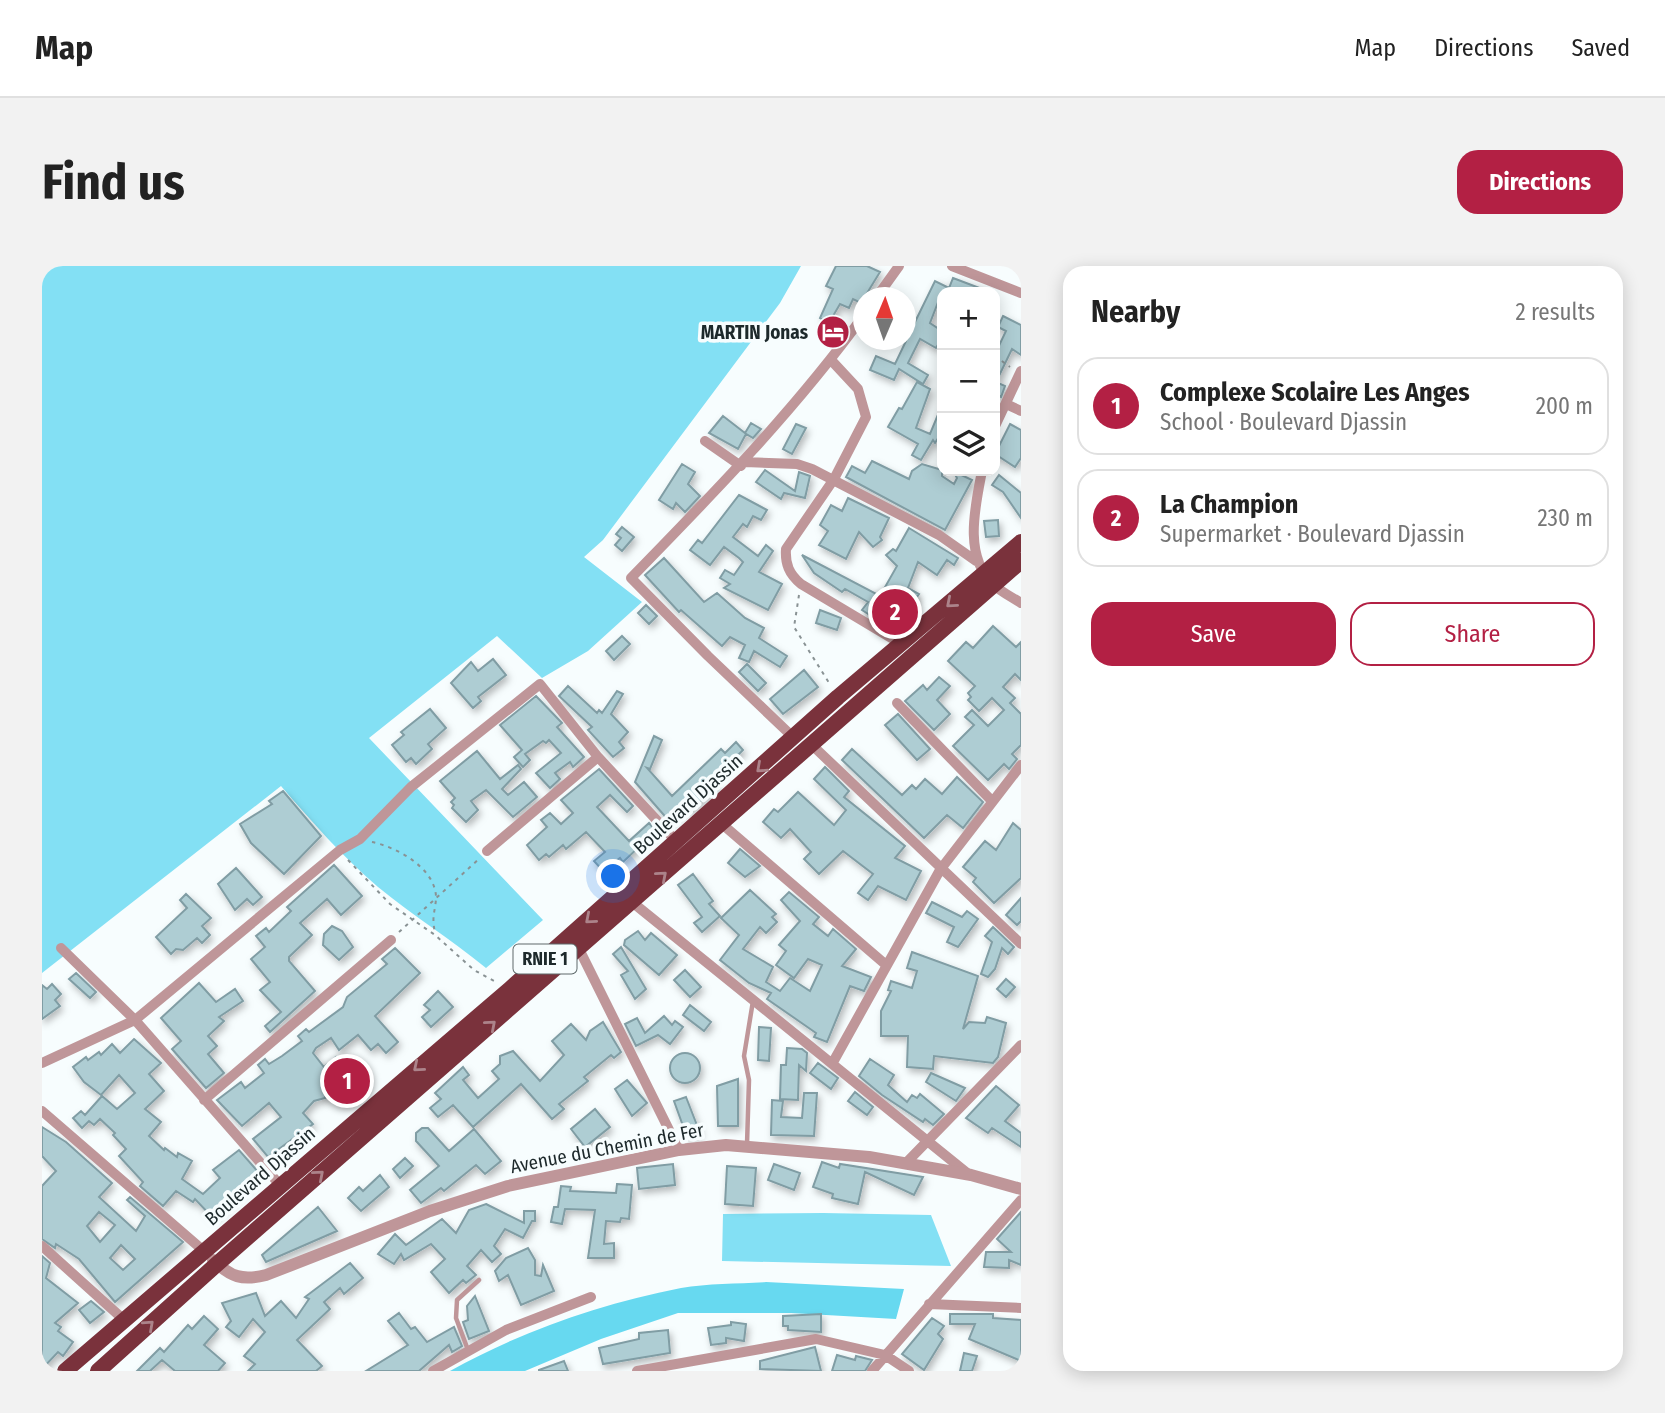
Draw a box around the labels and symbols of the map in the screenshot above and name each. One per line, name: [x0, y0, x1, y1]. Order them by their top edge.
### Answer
north arrow: [853, 287, 916, 350]
hotel icon: MARTIN Jonas: [814, 313, 852, 351]
place label: MARTIN Jonas: [701, 321, 809, 344]
pin: 2: [872, 586, 918, 638]
one-way arrow: [947, 595, 960, 607]
street label: Boulevard Djassin: [629, 749, 747, 859]
one-way arrow: [756, 760, 769, 772]
your location: [596, 859, 630, 893]
one-way arrow: [654, 872, 667, 884]
one-way arrow: [585, 911, 598, 923]
road number: RNIE 1: [514, 944, 576, 974]
one-way arrow: [483, 1021, 496, 1033]
pin: 1: [324, 1055, 370, 1107]
one-way arrow: [413, 1059, 426, 1071]
street label: Avenue du Chemin de Fer: [508, 1118, 706, 1178]
street label: Boulevard Djassin: [200, 1122, 320, 1230]
one-way arrow: [311, 1171, 324, 1183]
one-way arrow: [141, 1321, 154, 1333]

